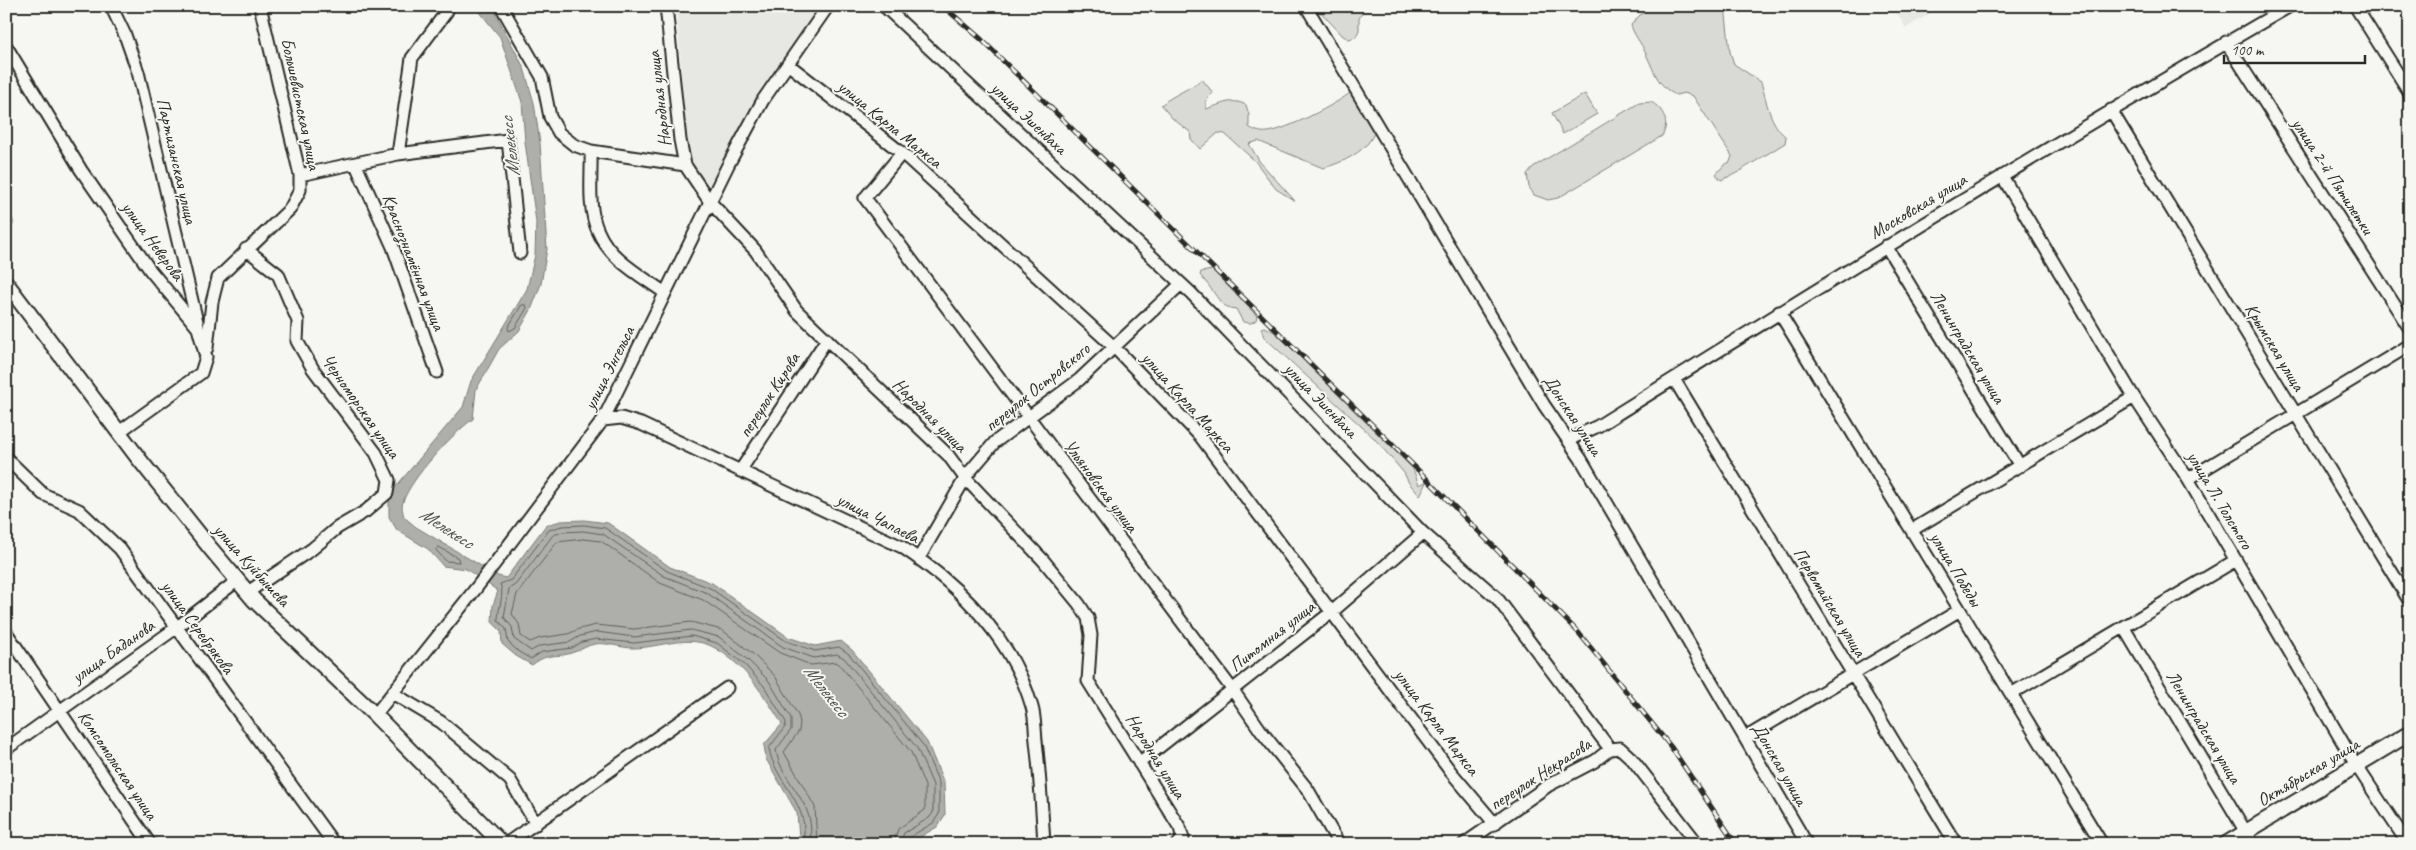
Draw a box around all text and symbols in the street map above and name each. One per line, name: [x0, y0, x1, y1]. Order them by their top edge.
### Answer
scale bar: [2224, 32, 2365, 64]
street label: Большевистская улица: [276, 36, 326, 174]
text: 100 m: [2231, 41, 2265, 60]
street label: Народная улица: [642, 49, 676, 148]
street label: улица Карла Маркса: [833, 75, 947, 173]
street label: улица Эшенбаха: [986, 76, 1073, 160]
street label: Партизанская улица: [152, 96, 203, 228]
street label: улица 2-й Пятилетки: [2287, 113, 2380, 239]
water label: Мелекесс: [494, 114, 526, 178]
street label: Московская улица: [1866, 168, 1971, 244]
street label: Краснознамённая улица: [377, 191, 451, 335]
street label: улица Неверова: [116, 196, 190, 286]
street label: Ленинградская улица: [1926, 287, 2011, 409]
street label: Крымская улица: [2240, 299, 2311, 396]
street label: улица Энгельса: [578, 321, 640, 414]
street label: переулок Островского: [980, 337, 1095, 436]
street label: улица Карла Маркса: [1136, 346, 1240, 458]
street label: переулок Кирова: [733, 348, 805, 442]
street label: Черноморская улица: [317, 350, 406, 464]
street label: улица Эшенбаха: [1279, 357, 1363, 443]
street label: Донская улица: [1539, 370, 1608, 461]
street label: Народная улица: [888, 373, 973, 458]
street label: Ульяновская улица: [1059, 435, 1144, 538]
street label: улица Л. Толстого: [2182, 446, 2259, 554]
street label: улица Чапаева: [832, 487, 924, 549]
water label: Мелекесс: [415, 502, 480, 555]
street label: улица Куйбышева: [208, 518, 296, 612]
street label: улица Победы: [1925, 527, 1988, 612]
street label: Первомайская улица: [1789, 543, 1872, 662]
street label: улица Серебрякова: [156, 575, 240, 679]
street label: Питомная улица: [1225, 595, 1320, 676]
street label: улица Баданова: [67, 614, 160, 688]
water label: Мелекесс: [798, 660, 855, 723]
street label: улица Карла Маркса: [1389, 664, 1485, 781]
street label: Ленинградская улица: [2162, 667, 2247, 789]
street label: Комсомольская улица: [73, 706, 164, 825]
street label: Народная улица: [1121, 709, 1191, 804]
street label: Донская улица: [1747, 719, 1813, 811]
street label: переулок Некрасова: [1485, 732, 1596, 815]
street label: Октябрьская улица: [2253, 732, 2364, 811]

